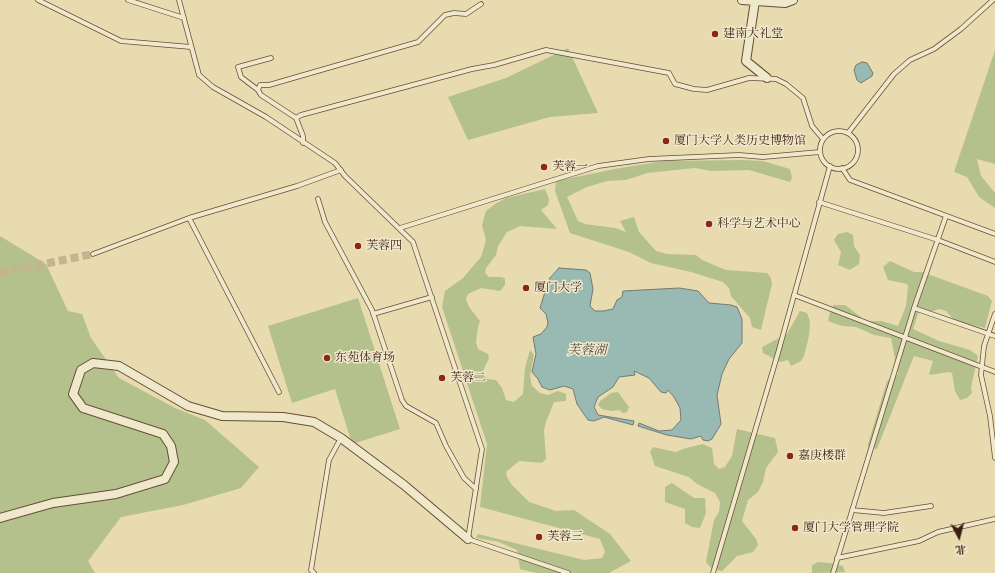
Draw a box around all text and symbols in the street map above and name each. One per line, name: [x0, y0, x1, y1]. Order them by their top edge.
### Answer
place label: 建南大礼堂: [723, 27, 783, 41]
marker: 建南大礼堂: [710, 29, 720, 39]
place label: 厦门大学人类历史博物馆: [674, 134, 806, 148]
marker: 厦门大学人类历史博物馆: [661, 136, 671, 146]
place label: 芙蓉一: [552, 160, 588, 174]
marker: 芙蓉一: [539, 162, 549, 172]
place label: 科学与艺术中心: [717, 217, 801, 231]
marker: 科学与艺术中心: [704, 219, 714, 229]
place label: 芙蓉四: [366, 239, 402, 253]
marker: 芙蓉四: [353, 241, 363, 251]
place label: 厦门大学: [534, 281, 582, 295]
marker: 厦门大学: [521, 283, 531, 293]
water label: 芙蓉湖: [568, 343, 606, 359]
place label: 东苑体育场: [335, 351, 395, 365]
marker: 东苑体育场: [322, 353, 332, 363]
place label: 芙蓉二: [450, 371, 486, 385]
marker: 芙蓉二: [437, 373, 447, 383]
place label: 嘉庚楼群: [798, 449, 846, 463]
marker: 嘉庚楼群: [785, 451, 795, 461]
north arrow: [939, 517, 979, 557]
place label: 厦门大学管理学院: [803, 521, 899, 535]
marker: 厦门大学管理学院: [790, 523, 800, 533]
place label: 芙蓉三: [547, 530, 583, 544]
marker: 芙蓉三: [534, 532, 544, 542]
text: 北: [954, 542, 967, 557]

